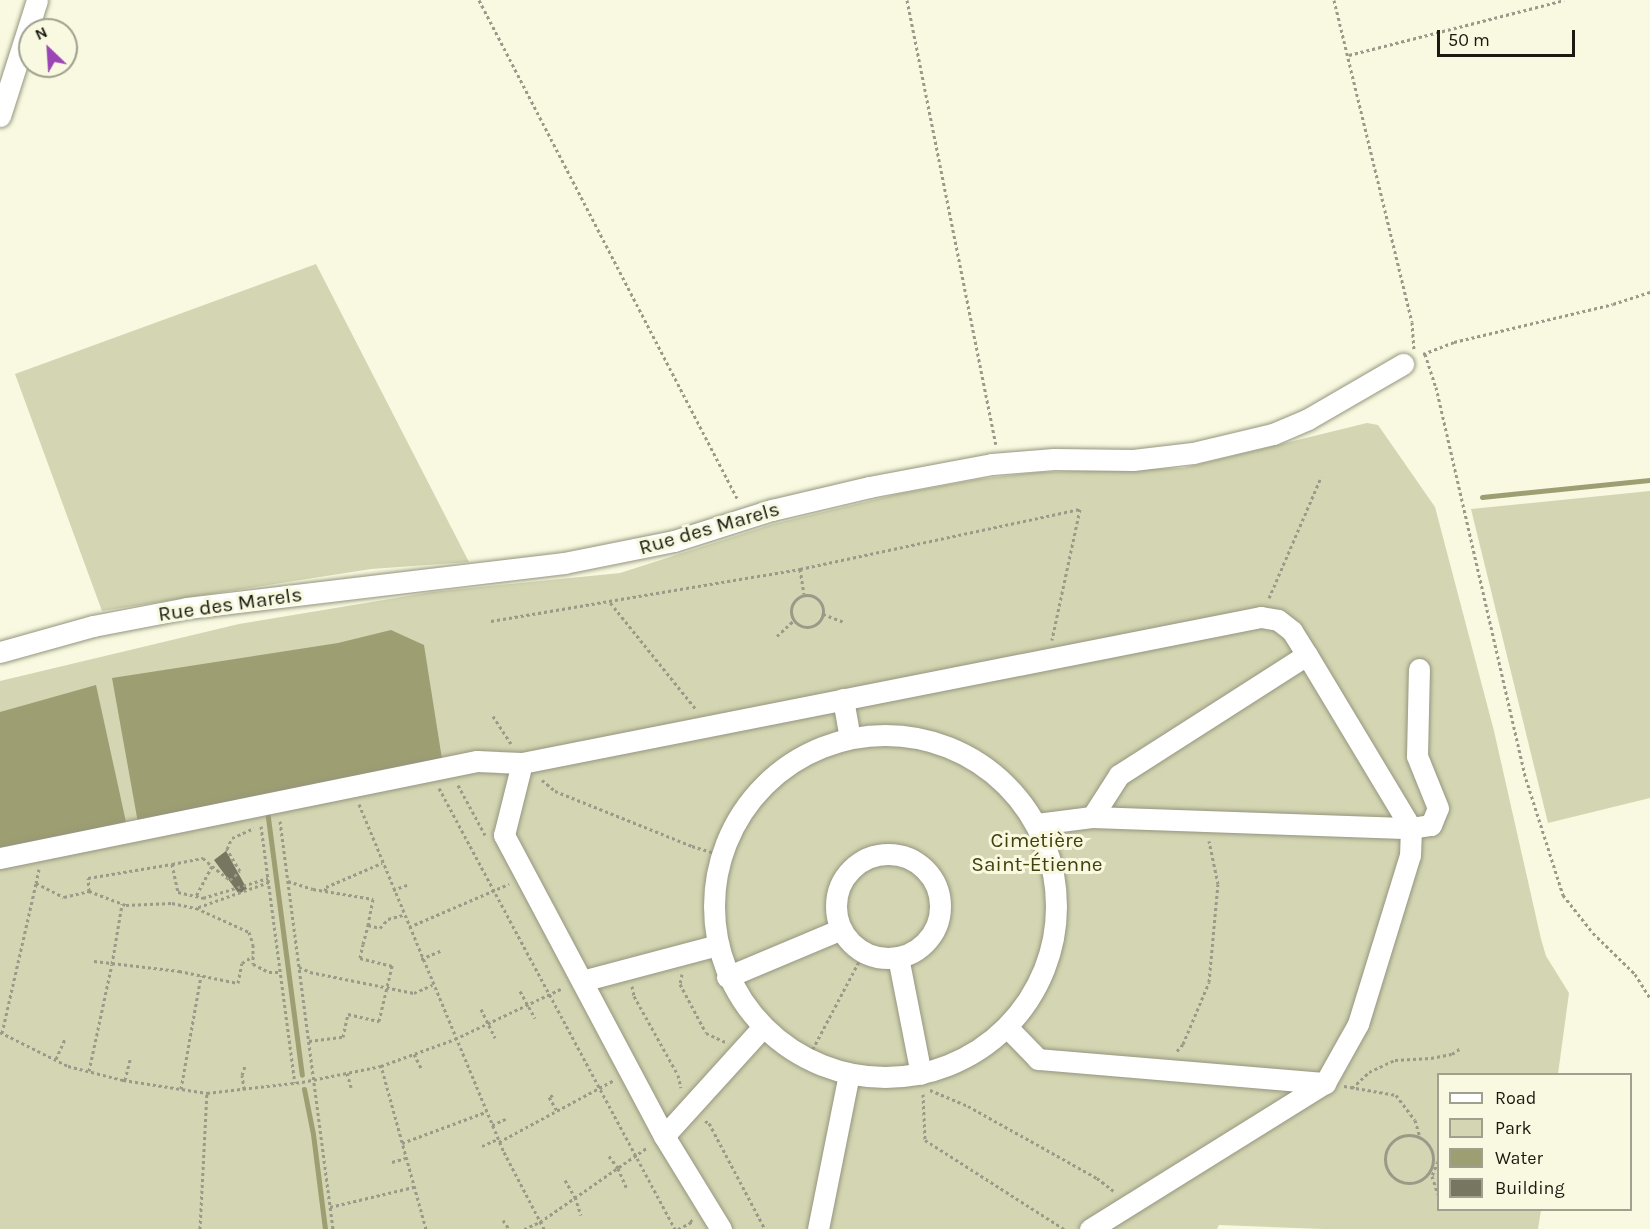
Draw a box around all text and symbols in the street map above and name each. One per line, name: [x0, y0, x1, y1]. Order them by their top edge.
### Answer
north arrow: [18, 18, 78, 78]
scale bar: [1440, 18, 1578, 56]
text: N: [32, 22, 50, 44]
text: 50 m: [1448, 29, 1490, 51]
street label: Rue des Marels: [636, 496, 782, 560]
street label: Rue des Marels: [156, 581, 304, 627]
park label: Cimetière Saint-Étienne: [971, 827, 1103, 877]
legend: [1437, 1073, 1632, 1211]
text: Road: [1495, 1087, 1536, 1109]
text: Park: [1495, 1117, 1532, 1139]
text: Water: [1495, 1147, 1543, 1169]
text: Building: [1495, 1177, 1565, 1199]

